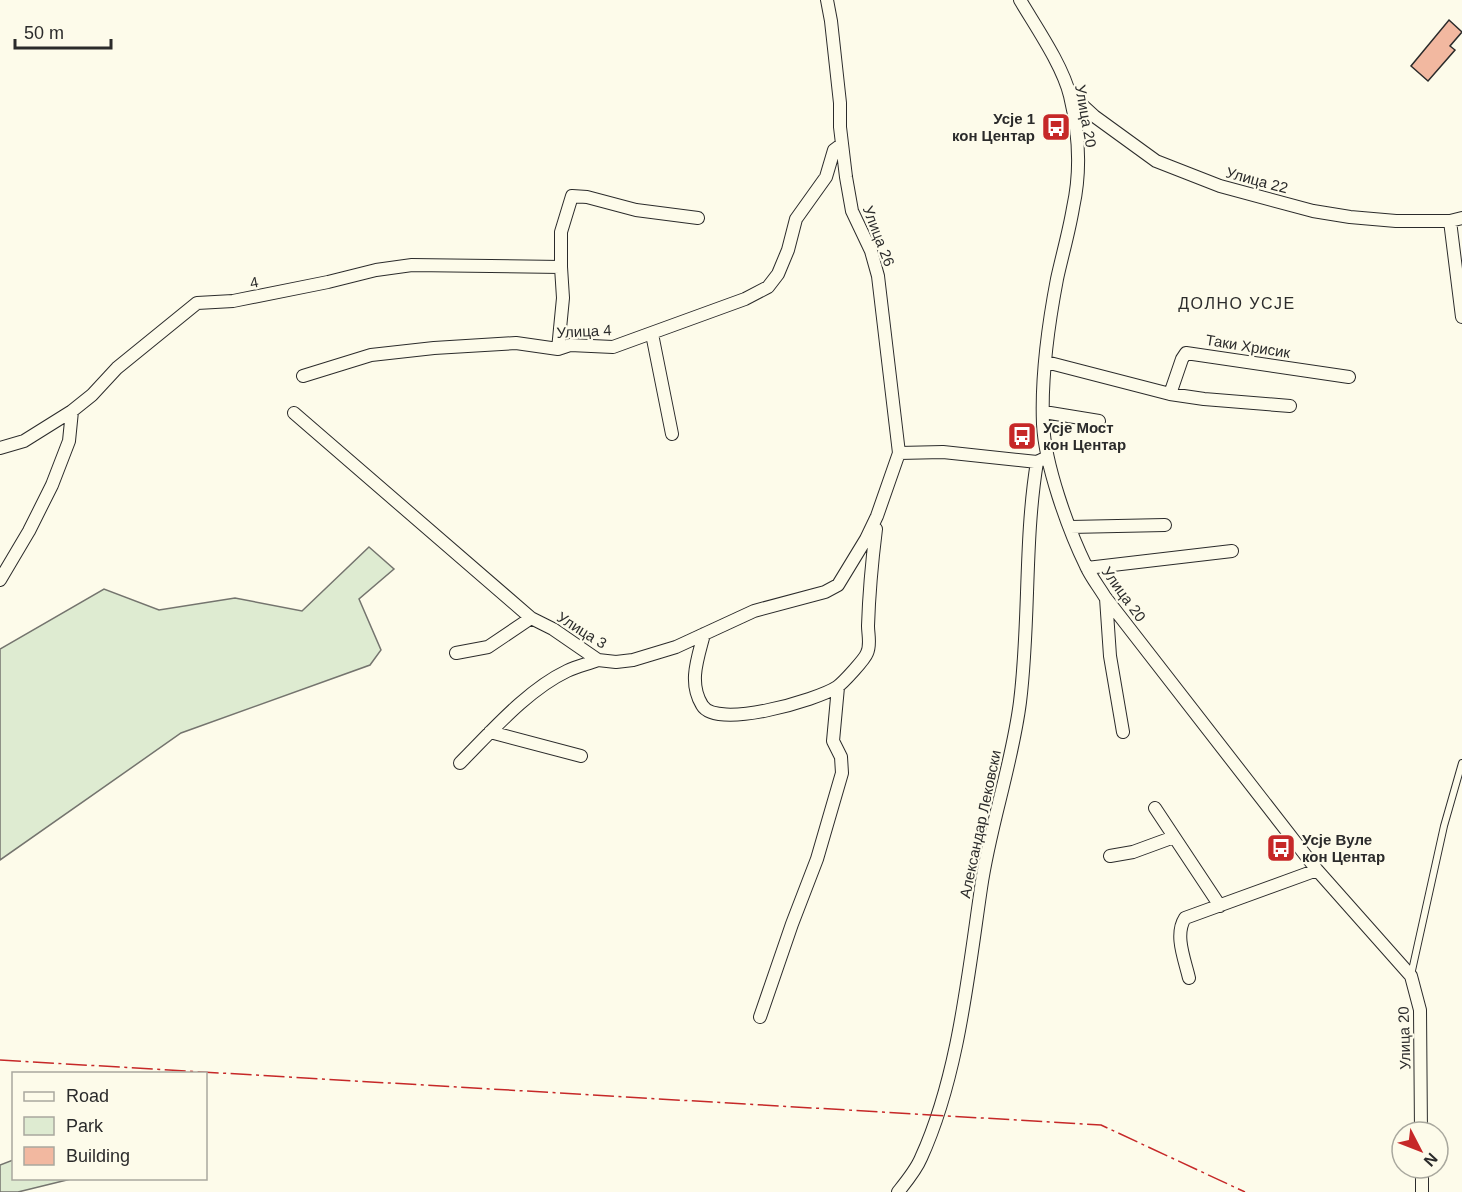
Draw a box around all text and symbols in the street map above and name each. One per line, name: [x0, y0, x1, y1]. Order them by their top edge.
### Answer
scale bar: [15, 12, 111, 50]
text: 50 m: [24, 23, 64, 43]
street label: Улица 20: [1072, 83, 1100, 149]
place label: Усје 1 кон Центар: [952, 110, 1035, 144]
bus stop icon: Усје 1 кон Центар: [1040, 111, 1072, 143]
street label: Улица 22: [1224, 164, 1290, 196]
street label: Улица 26: [860, 203, 898, 269]
street label: 4: [248, 273, 260, 291]
district label: ДОЛНО УСЈЕ: [1178, 295, 1296, 312]
street label: Улица 4: [556, 321, 612, 341]
street label: Таки Хрисик: [1205, 331, 1292, 361]
place label: Усје Мост кон Центар: [1043, 419, 1126, 453]
bus stop icon: Усје Мост кон Центар: [1006, 420, 1038, 452]
street label: Улица 20: [1098, 563, 1150, 625]
street label: Улица 3: [554, 608, 610, 652]
street label: Александар Лековски: [956, 748, 1004, 900]
place label: Усје Вуле кон Центар: [1302, 831, 1385, 865]
bus stop icon: Усје Вуле кон Центар: [1265, 832, 1297, 864]
street label: Улица 20: [1394, 1006, 1414, 1070]
legend: [12, 1072, 207, 1180]
text: Road: [66, 1086, 109, 1106]
text: Park: [66, 1116, 104, 1136]
north arrow: [1390, 1120, 1450, 1180]
text: Building: [66, 1146, 130, 1166]
text: N: [1421, 1150, 1441, 1170]

